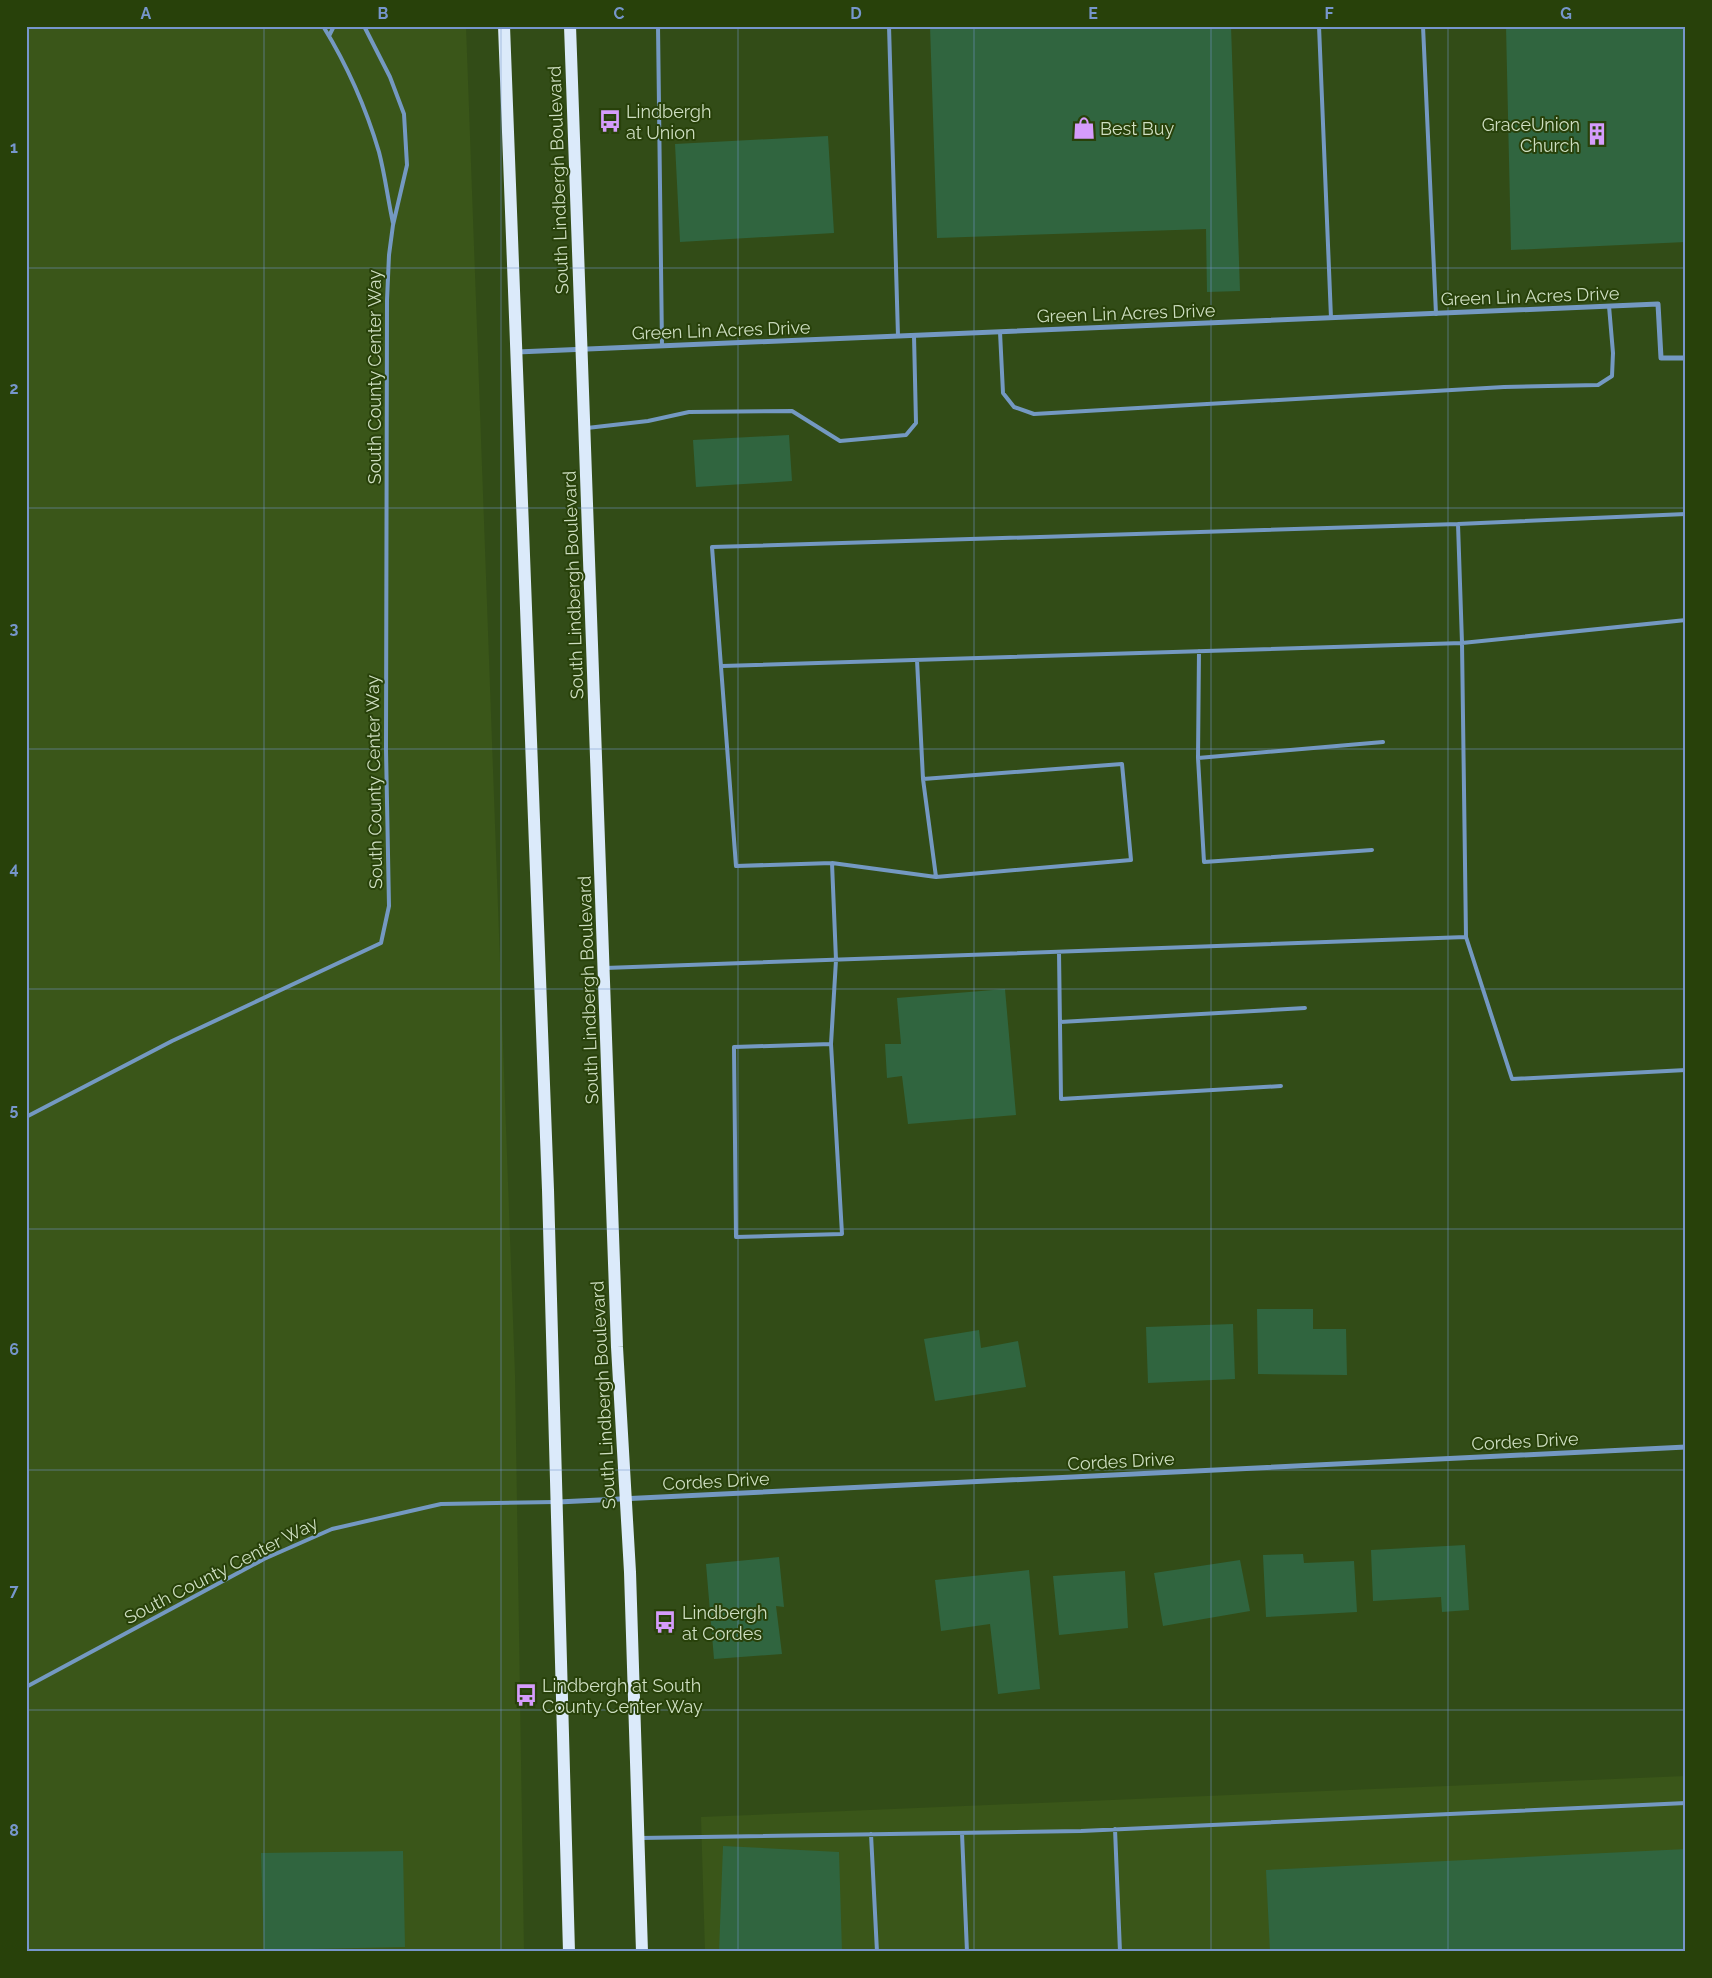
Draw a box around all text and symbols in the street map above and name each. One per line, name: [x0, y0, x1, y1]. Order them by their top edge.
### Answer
text: A: [141, 4, 152, 23]
text: B: [378, 4, 389, 23]
text: C: [614, 4, 625, 23]
text: D: [850, 4, 862, 23]
text: E: [1088, 4, 1098, 23]
text: F: [1324, 4, 1334, 23]
text: G: [1560, 4, 1572, 23]
street label: South Lindbergh Boulevard: [544, 65, 572, 295]
place label: Lindbergh at Union: [626, 101, 711, 143]
bus stop icon: Lindbergh at Union: [597, 108, 623, 134]
place label: GraceUnion Church: [1482, 114, 1580, 156]
shop icon: Best Buy: [1071, 115, 1097, 141]
place label: Best Buy: [1100, 118, 1175, 139]
building icon: GraceUnion Church: [1584, 121, 1610, 147]
text: 1: [10, 138, 18, 157]
street label: South County Center Way: [364, 270, 385, 484]
street label: Green Lin Acres Drive: [1440, 282, 1620, 310]
street label: Green Lin Acres Drive: [1036, 299, 1216, 327]
street label: Green Lin Acres Drive: [631, 316, 811, 344]
text: 2: [9, 379, 19, 398]
street label: South Lindbergh Boulevard: [559, 470, 587, 700]
text: 3: [10, 619, 19, 638]
street label: South County Center Way: [362, 674, 386, 889]
text: 4: [9, 859, 19, 878]
street label: South Lindbergh Boulevard: [574, 875, 602, 1105]
text: 5: [10, 1100, 19, 1119]
street label: South Lindbergh Boulevard: [587, 1280, 619, 1510]
text: 6: [9, 1340, 19, 1359]
street label: Cordes Drive: [1471, 1428, 1579, 1454]
street label: Cordes Drive: [1067, 1448, 1175, 1474]
street label: Cordes Drive: [662, 1468, 770, 1494]
street label: South County Center Way: [121, 1512, 321, 1628]
text: 7: [10, 1581, 19, 1600]
place label: Lindbergh at Cordes: [682, 1602, 767, 1644]
bus stop icon: Lindbergh at Cordes: [652, 1609, 678, 1635]
place label: Lindbergh at South County Center Way: [542, 1675, 703, 1717]
bus stop icon: Lindbergh at South County Center Way: [513, 1682, 539, 1708]
text: 8: [9, 1821, 19, 1840]

